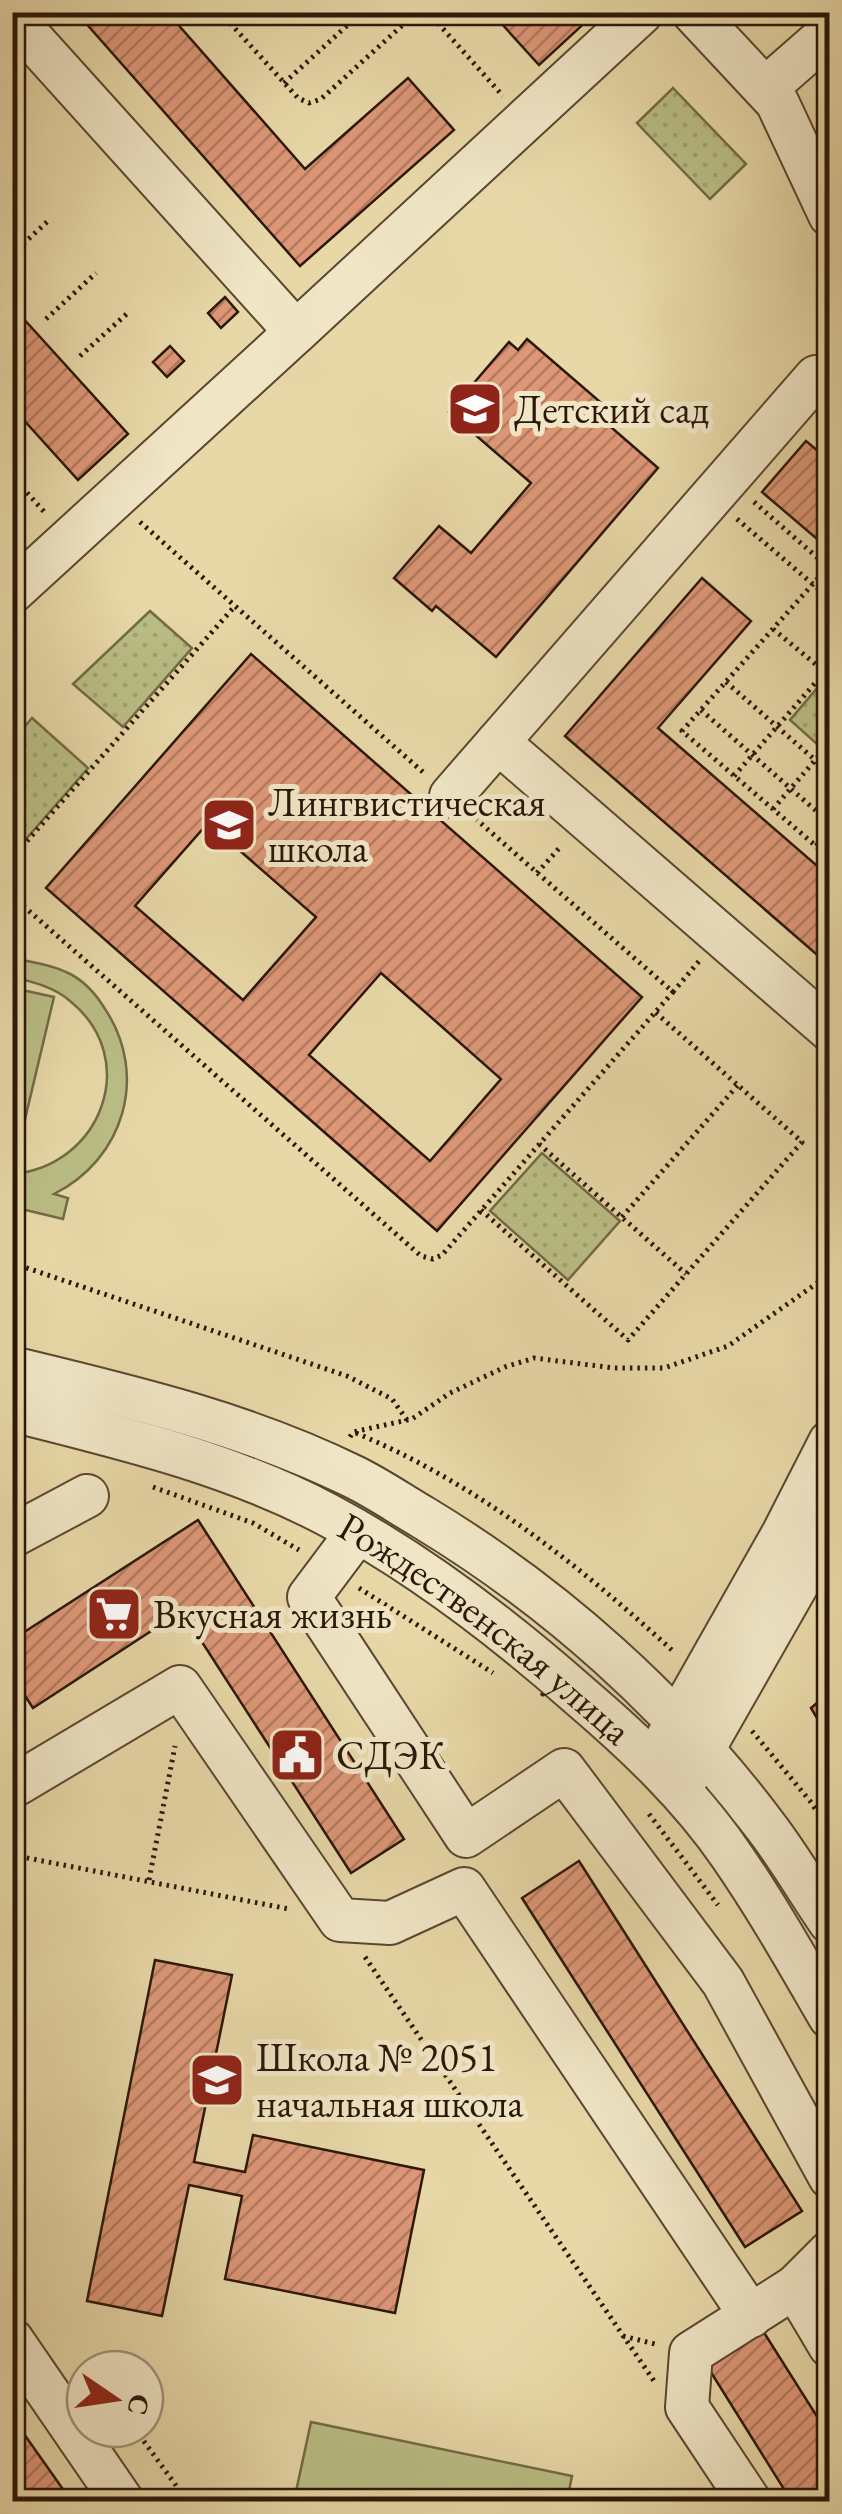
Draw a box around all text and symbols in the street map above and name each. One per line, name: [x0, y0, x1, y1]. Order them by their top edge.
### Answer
school or university icon: Детский сад: [445, 379, 505, 439]
place label: Детский сад: [514, 383, 709, 435]
place label: Лингвистическая школа: [268, 776, 546, 874]
school or university icon: Лингвистическая школа: [199, 795, 259, 855]
street label: Рождественская улица: [329, 1500, 643, 1756]
supermarket icon: Вкусная жизнь: [84, 1584, 144, 1644]
place label: Вкусная жизнь: [153, 1588, 392, 1640]
public building icon: СДЭК: [267, 1725, 327, 1785]
place label: СДЭК: [336, 1729, 446, 1781]
place label: Школа № 2051 начальная школа: [256, 2031, 523, 2129]
school or university icon: Школа № 2051 начальная школа: [187, 2050, 247, 2110]
north arrow: [65, 2349, 165, 2449]
text: С: [120, 2391, 159, 2418]

